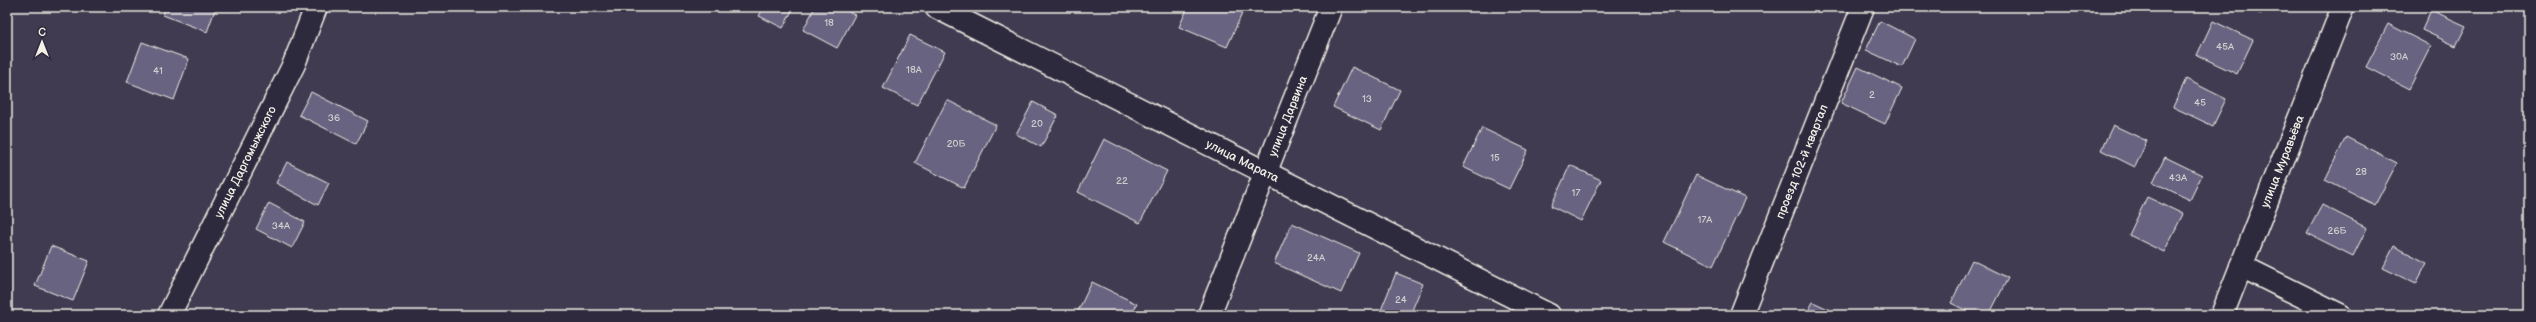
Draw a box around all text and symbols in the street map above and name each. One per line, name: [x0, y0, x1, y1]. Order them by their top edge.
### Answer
house number: 18: [824, 17, 834, 29]
north arrow: [22, 22, 62, 62]
text: С: [38, 26, 46, 39]
house number: 45А: [2216, 41, 2235, 53]
house number: 30А: [2390, 51, 2409, 63]
house number: 18А: [906, 64, 923, 76]
house number: 41: [153, 65, 163, 77]
street label: улица Дарвина: [1265, 73, 1311, 159]
house number: 2: [1869, 89, 1875, 101]
house number: 13: [1362, 93, 1372, 105]
house number: 45: [2194, 97, 2206, 109]
street label: проезд 102-й квартал: [1772, 102, 1831, 221]
street label: улица Даргомыжского: [211, 103, 279, 220]
house number: 36: [328, 112, 340, 124]
street label: улица Муравьёва: [2257, 113, 2307, 210]
house number: 20: [1031, 118, 1043, 130]
street label: улица Марата: [1203, 136, 1282, 186]
house number: 20Б: [947, 138, 965, 150]
house number: 15: [1490, 152, 1500, 164]
house number: 28: [2355, 166, 2367, 178]
house number: 43А: [2169, 172, 2188, 184]
house number: 22: [1116, 175, 1128, 187]
house number: 17: [1572, 187, 1580, 199]
house number: 17А: [1698, 214, 1713, 226]
house number: 34А: [272, 220, 291, 232]
house number: 26Б: [2328, 225, 2347, 237]
house number: 24А: [1307, 252, 1326, 264]
house number: 24: [1395, 294, 1407, 306]

